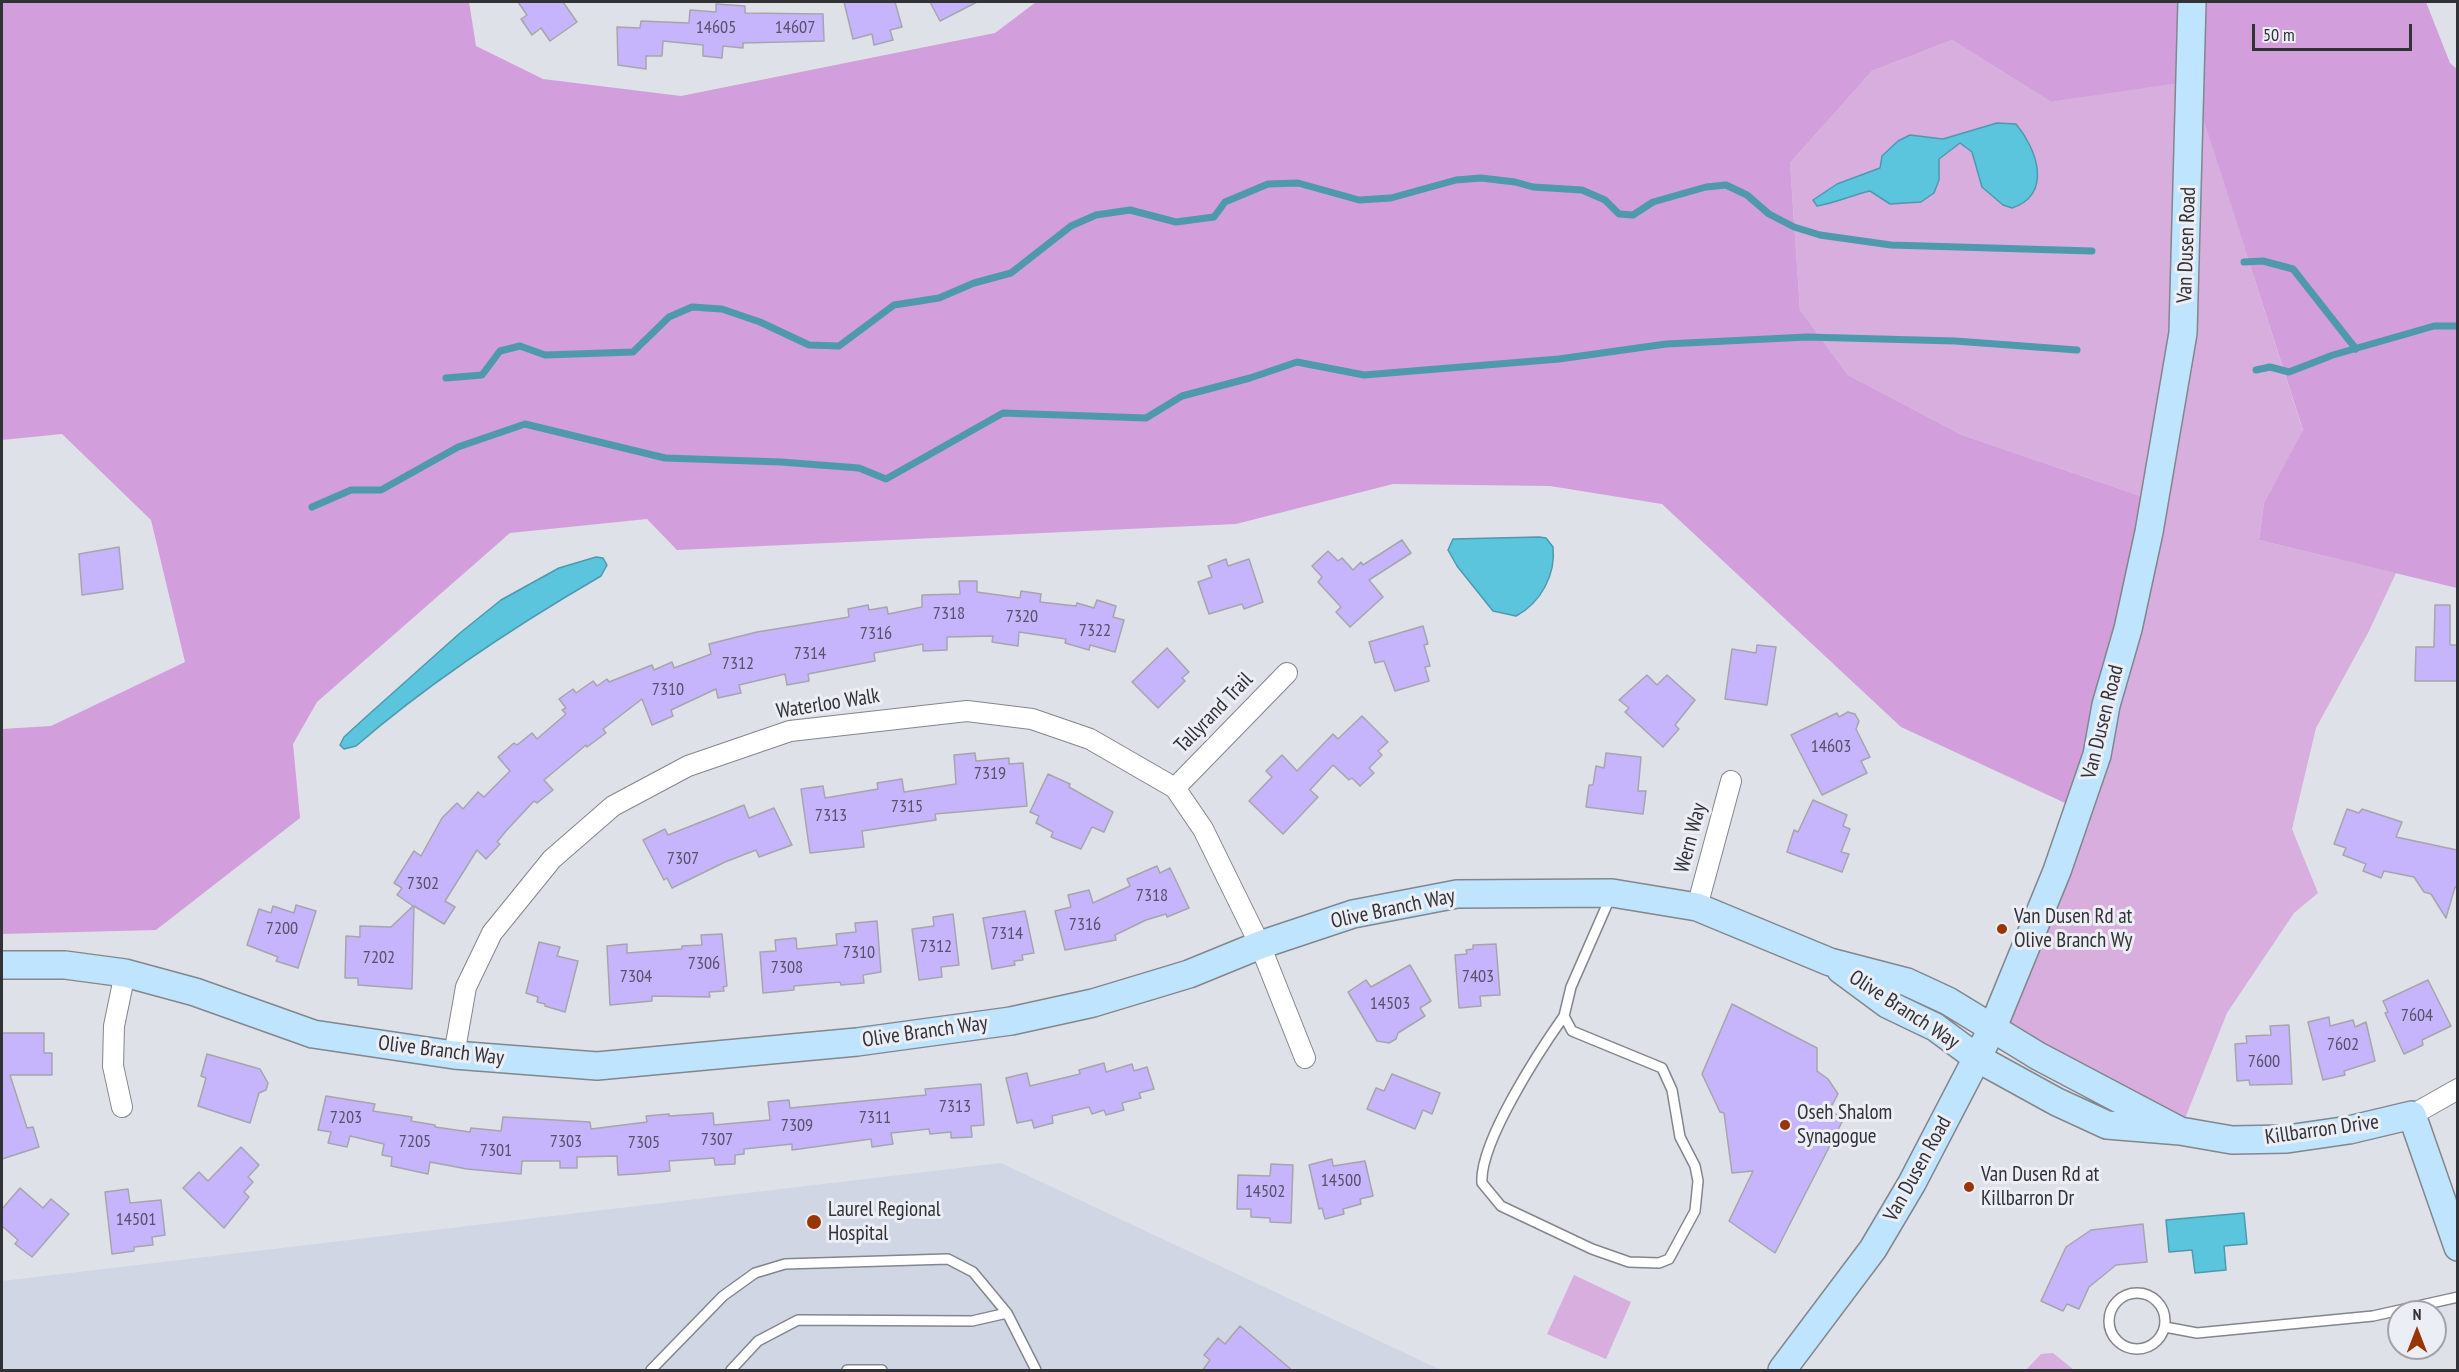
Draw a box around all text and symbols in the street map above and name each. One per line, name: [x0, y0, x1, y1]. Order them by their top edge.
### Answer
scale bar: [2255, 12, 2416, 50]
house number: 14605: [696, 17, 736, 39]
house number: 14607: [775, 17, 815, 39]
text: 50 m: [2263, 23, 2295, 46]
street label: Van Dusen Road: [2172, 186, 2202, 304]
house number: 7318: [933, 603, 965, 625]
house number: 7320: [1006, 606, 1038, 628]
house number: 7322: [1079, 620, 1111, 642]
house number: 7316: [860, 623, 892, 645]
house number: 7314: [794, 643, 826, 665]
house number: 7312: [722, 653, 754, 675]
street label: Van Dusen Road: [2077, 663, 2129, 781]
street label: Tallyrand Trail: [1170, 668, 1258, 758]
house number: 7310: [652, 679, 684, 701]
street label: Waterloo Walk: [775, 683, 881, 725]
house number: 14603: [1811, 736, 1851, 758]
house number: 7319: [974, 763, 1006, 785]
house number: 7315: [891, 796, 923, 818]
street label: Wern Way: [1670, 800, 1712, 876]
house number: 7313: [815, 805, 847, 827]
house number: 7307: [667, 848, 699, 870]
house number: 7302: [407, 873, 439, 895]
street label: Olive Branch Way: [1329, 884, 1457, 934]
house number: 7318: [1136, 885, 1168, 907]
place label: Van Dusen Rd at Olive Branch Wy: [2014, 904, 2132, 954]
house number: 7316: [1069, 914, 1101, 936]
house number: 7200: [266, 918, 298, 940]
marker: Van Dusen Rd at Olive Branch Wy: [1995, 922, 2009, 936]
house number: 7314: [991, 923, 1023, 945]
house number: 7312: [920, 936, 952, 958]
house number: 7310: [843, 942, 875, 964]
house number: 7202: [363, 947, 395, 969]
house number: 7306: [688, 953, 720, 975]
house number: 7308: [771, 957, 803, 979]
street label: Olive Branch Way: [1844, 965, 1964, 1055]
house number: 7304: [620, 966, 652, 988]
house number: 7403: [1462, 966, 1494, 988]
house number: 14503: [1370, 993, 1410, 1015]
house number: 7604: [2401, 1005, 2433, 1027]
street label: Olive Branch Way: [861, 1011, 989, 1053]
street label: Olive Branch Way: [377, 1031, 505, 1071]
house number: 7602: [2327, 1034, 2359, 1056]
house number: 7600: [2248, 1051, 2280, 1073]
house number: 7313: [939, 1096, 971, 1118]
place label: Oseh Shalom Synagogue: [1797, 1100, 1892, 1150]
house number: 7203: [330, 1107, 362, 1129]
house number: 7311: [859, 1107, 891, 1129]
street label: Killbarron Drive: [2263, 1110, 2381, 1150]
street label: Van Dusen Road: [1879, 1112, 1957, 1226]
house number: 7309: [781, 1115, 813, 1137]
marker: Oseh Shalom Synagogue: [1778, 1118, 1792, 1132]
house number: 7307: [701, 1129, 733, 1151]
house number: 7205: [399, 1131, 431, 1153]
house number: 7303: [550, 1131, 582, 1153]
house number: 7305: [628, 1132, 660, 1154]
house number: 7301: [480, 1140, 512, 1162]
place label: Van Dusen Rd at Killbarron Dr: [1981, 1162, 2099, 1212]
house number: 14500: [1321, 1170, 1361, 1192]
marker: Van Dusen Rd at Killbarron Dr: [1962, 1180, 1976, 1194]
house number: 14502: [1245, 1181, 1285, 1203]
place label: Laurel Regional Hospital: [828, 1197, 941, 1247]
house number: 14501: [116, 1209, 156, 1231]
marker: Laurel Regional Hospital: [805, 1213, 823, 1231]
north arrow: [2387, 1300, 2447, 1360]
text: N: [2413, 1304, 2421, 1324]

